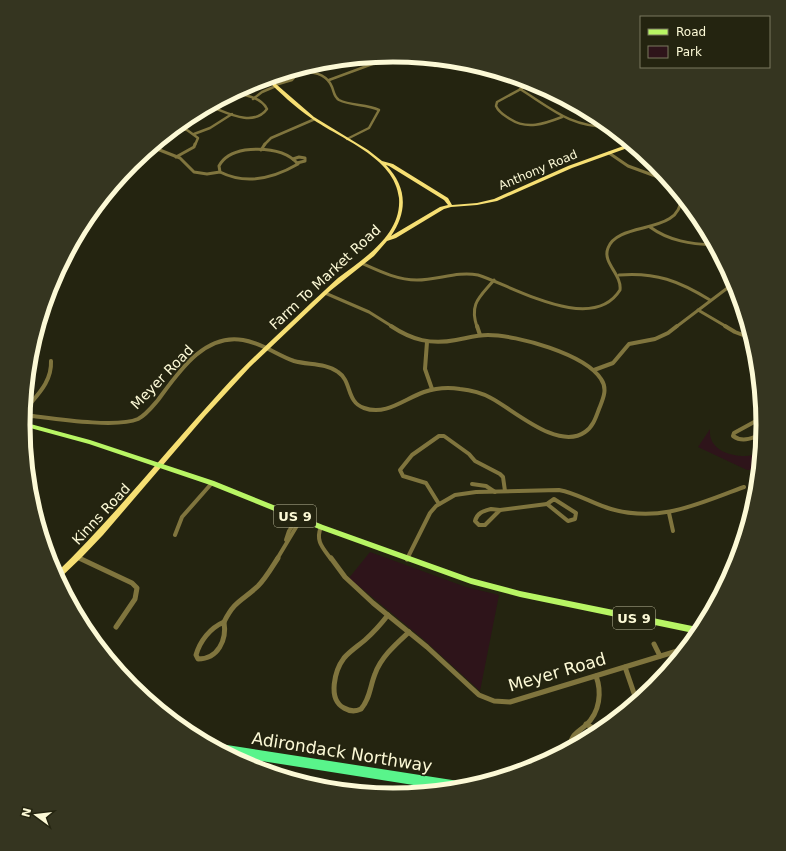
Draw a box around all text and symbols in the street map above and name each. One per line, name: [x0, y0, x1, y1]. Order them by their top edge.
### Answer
legend: [640, 16, 770, 68]
text: Road: [676, 25, 706, 39]
text: Park: [676, 45, 702, 59]
street label: Anthony Road: [497, 147, 579, 193]
street label: Farm To Market Road: [266, 221, 384, 333]
street label: Meyer Road: [127, 342, 197, 412]
street label: Kinns Road: [69, 480, 133, 548]
road number: US 9: [274, 505, 316, 527]
road number: US 9: [613, 607, 655, 629]
street label: Meyer Road: [506, 649, 608, 695]
street label: Adirondack Northway: [250, 728, 434, 776]
north arrow: [16, 795, 56, 835]
text: N: [19, 806, 34, 819]

